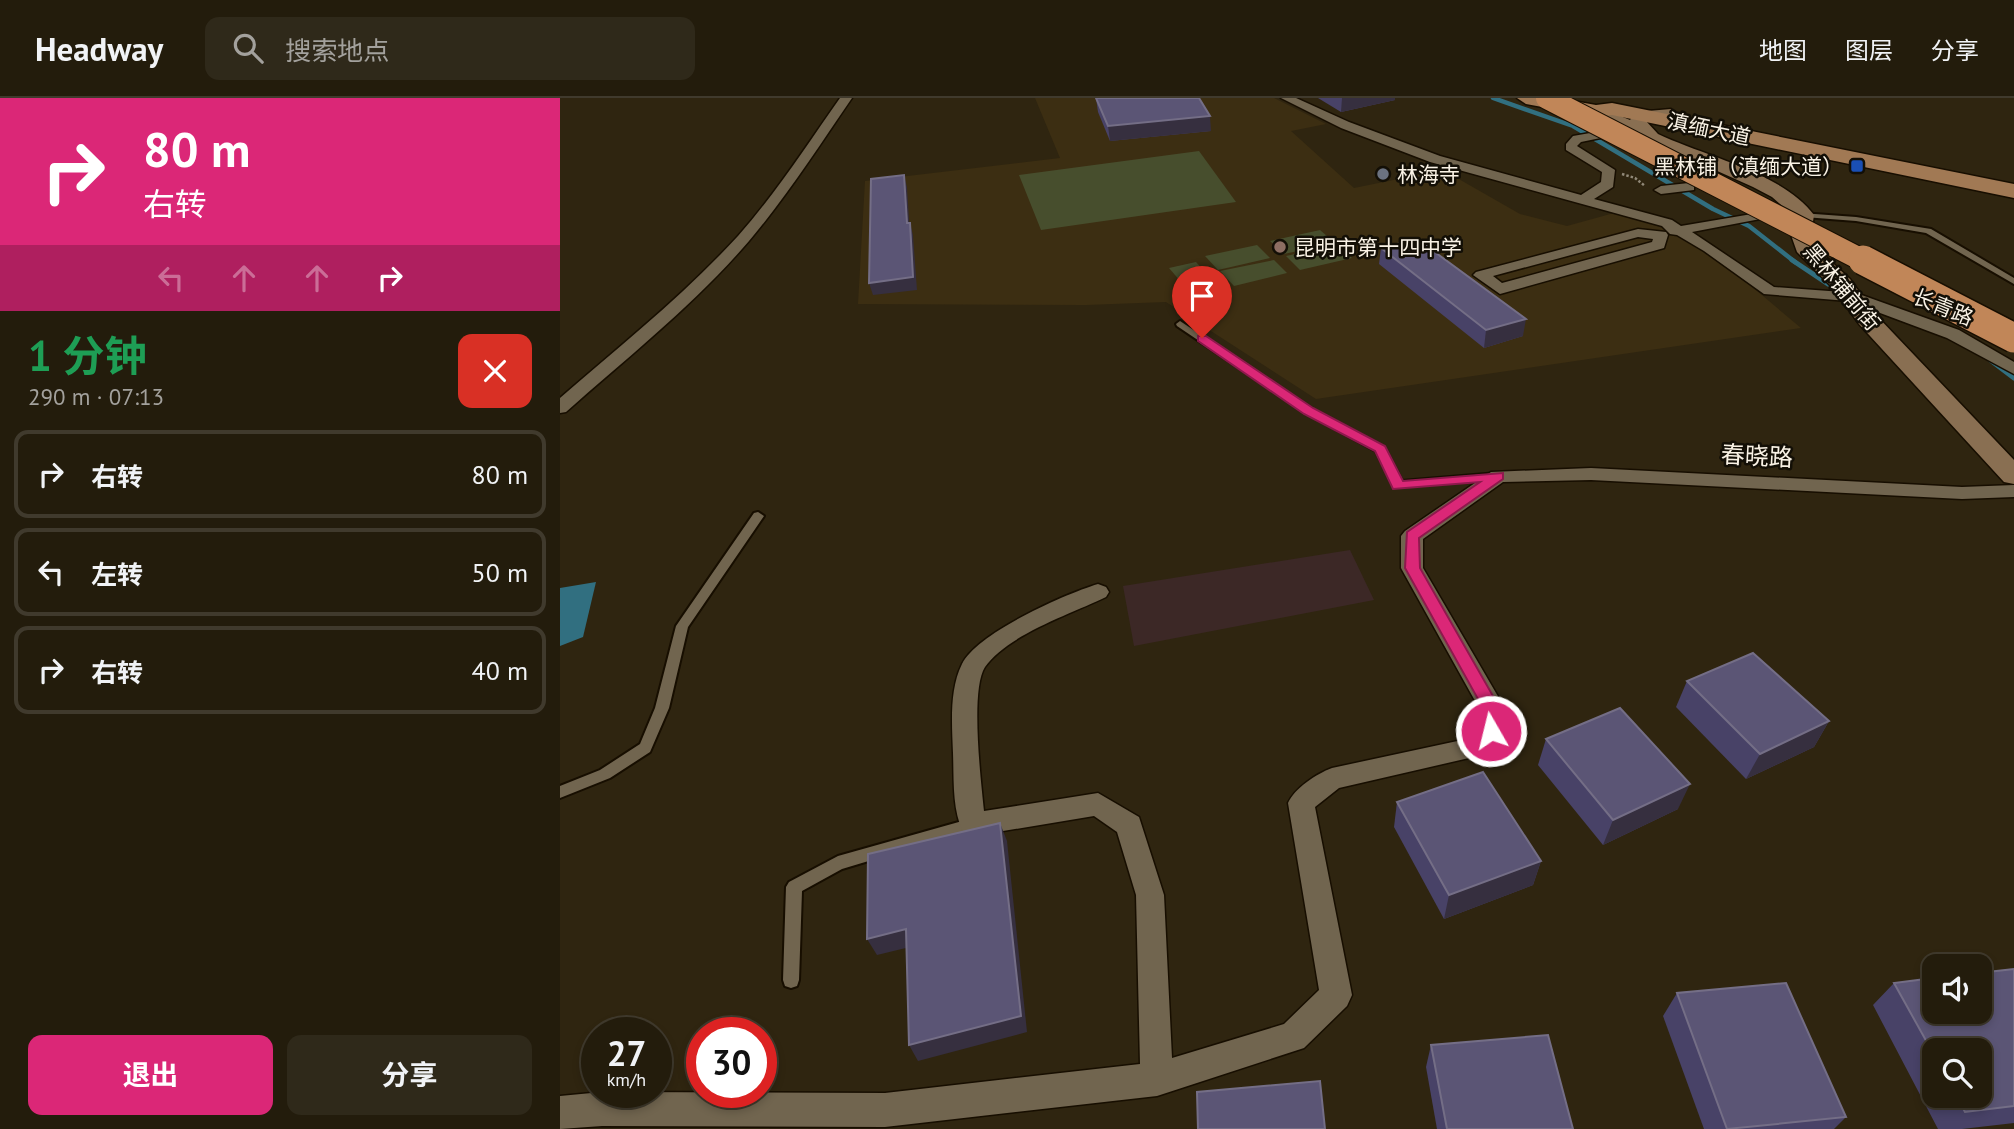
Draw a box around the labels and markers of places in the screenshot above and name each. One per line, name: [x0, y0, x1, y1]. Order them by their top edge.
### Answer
place label: 黑林铺（滇缅大道）: [1654, 153, 1843, 180]
marker: 黑林铺（滇缅大道）: [1849, 158, 1865, 174]
place label: 林海寺: [1397, 161, 1460, 188]
marker: 林海寺: [1375, 166, 1391, 182]
place label: 昆明市第十四中学: [1294, 234, 1462, 261]
marker: 昆明市第十四中学: [1272, 239, 1288, 255]
pin: [1172, 266, 1232, 338]

